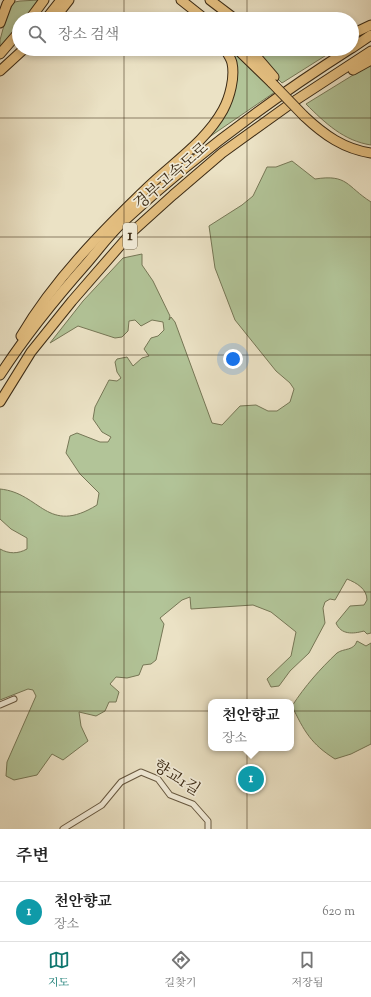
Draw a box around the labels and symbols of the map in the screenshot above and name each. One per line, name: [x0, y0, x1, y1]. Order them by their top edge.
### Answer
street label: 경부고속도로: [129, 138, 215, 216]
road number: 1: [123, 223, 137, 249]
your location: [223, 349, 243, 369]
street label: 향교1길: [148, 756, 204, 802]
pin: 1: [238, 764, 264, 794]

